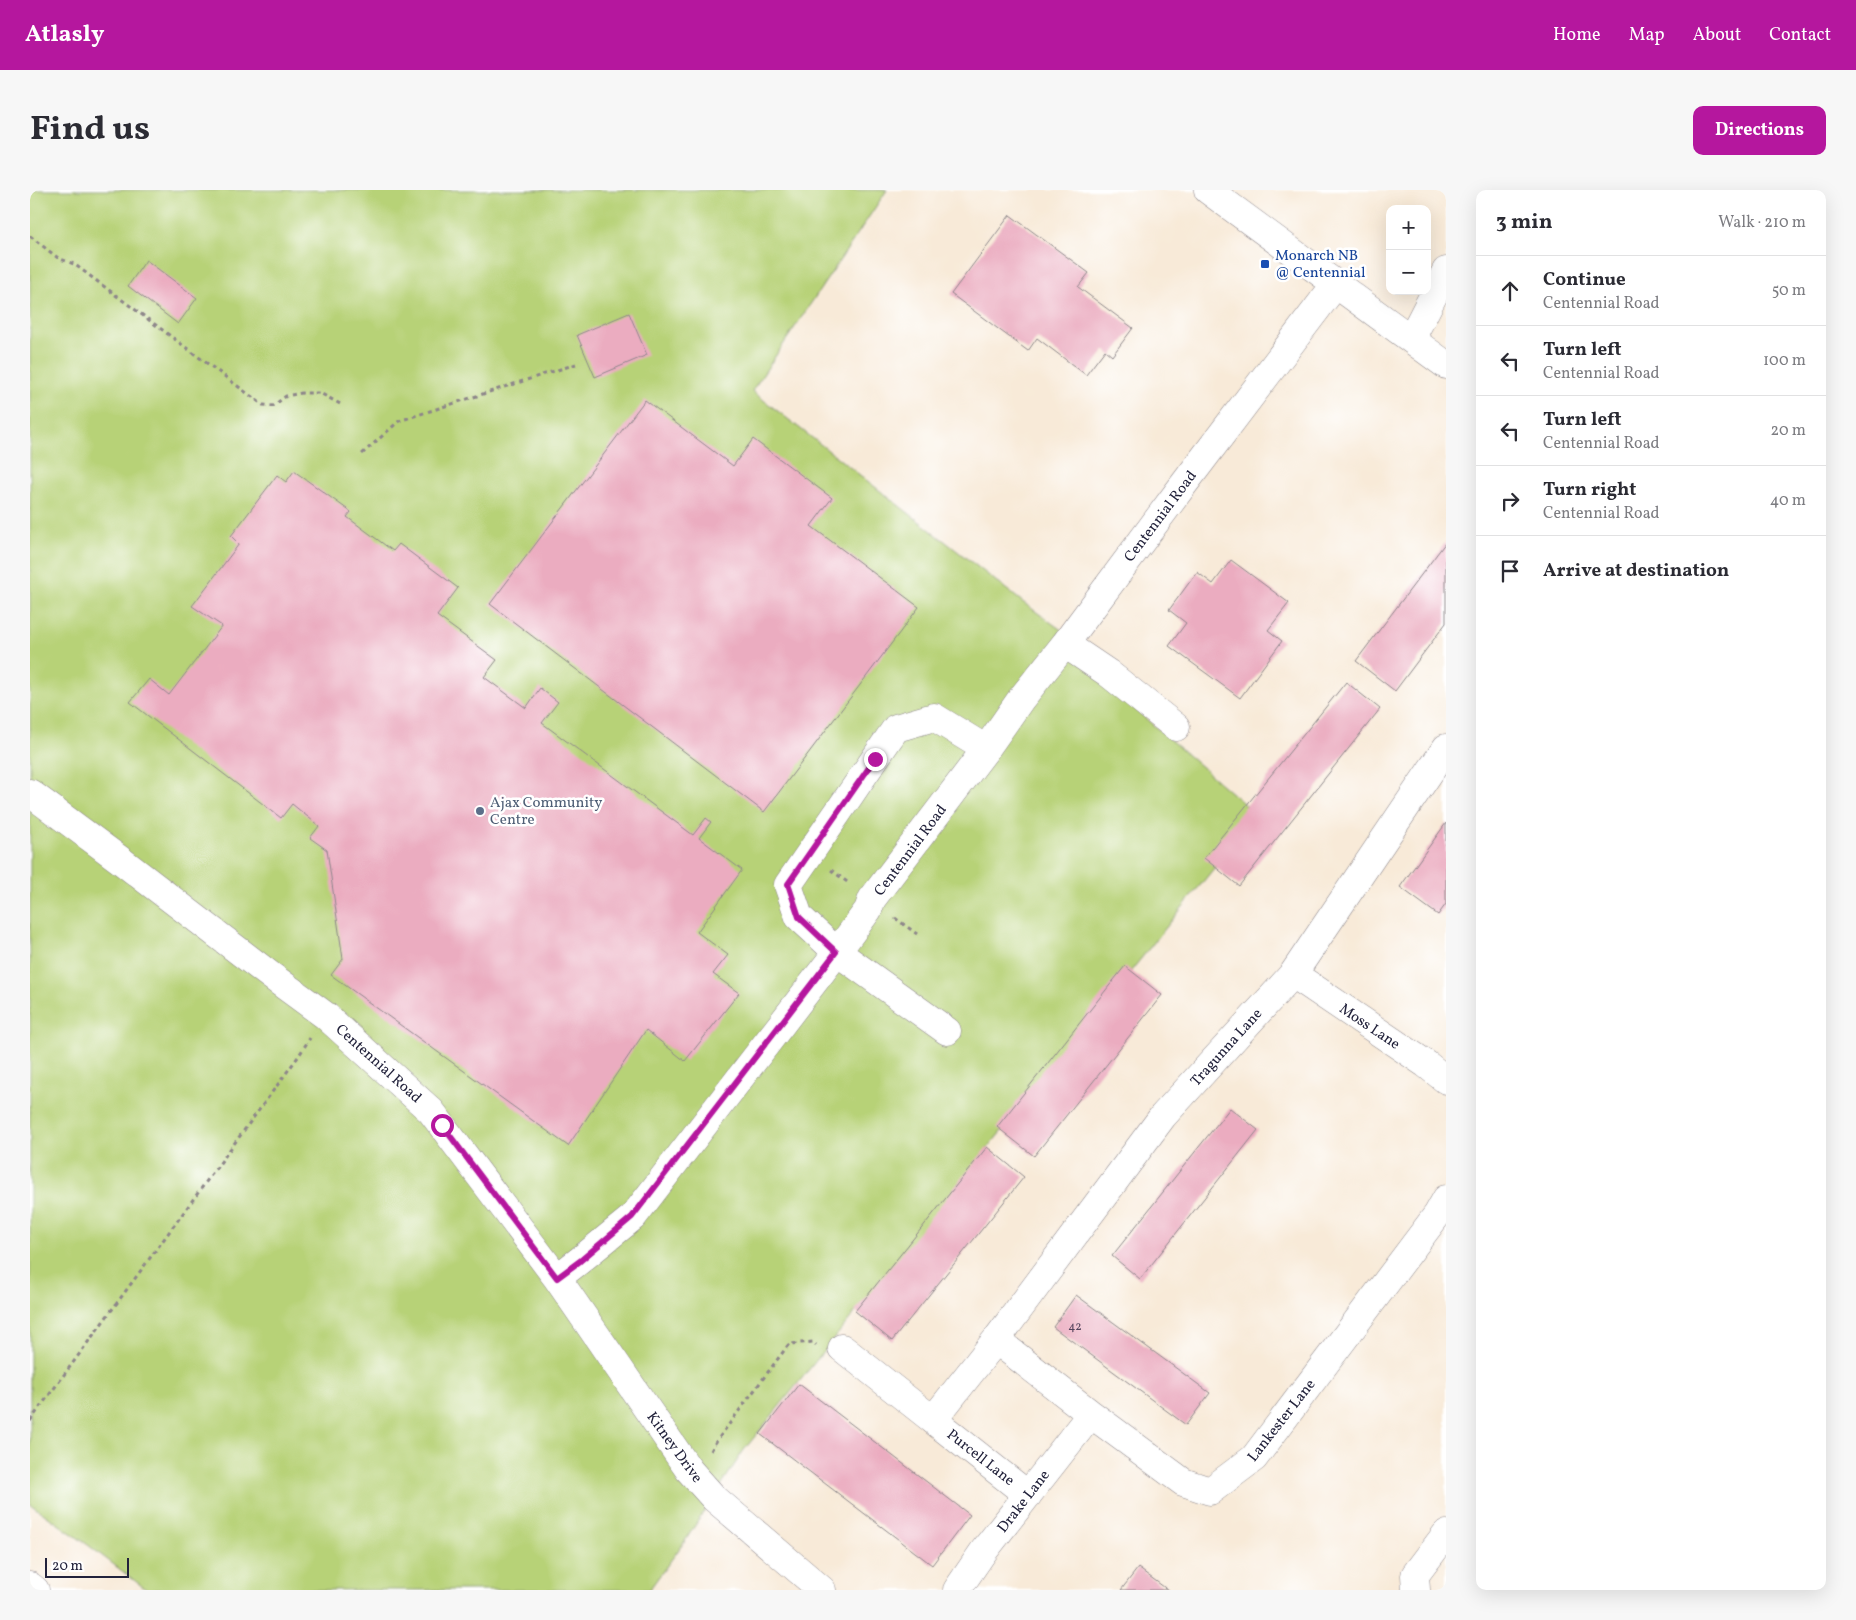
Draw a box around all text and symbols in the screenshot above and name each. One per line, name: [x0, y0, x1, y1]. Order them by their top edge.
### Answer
text: Atlasly: [25, 18, 104, 52]
text: Home: [1553, 23, 1601, 48]
text: Map: [1629, 23, 1665, 48]
text: About: [1693, 23, 1741, 48]
text: Contact: [1769, 23, 1831, 48]
text: Find us: [30, 106, 150, 154]
button: Directions: [1693, 106, 1826, 155]
map controls: [1386, 205, 1431, 295]
button: +: [1386, 205, 1431, 250]
text: 3 min: [1496, 208, 1552, 237]
text: Walk · 210 m: [1718, 212, 1806, 234]
place label: Monarch NB @ Centennial: [1275, 246, 1365, 284]
button: −: [1386, 250, 1431, 295]
marker: Monarch NB @ Centennial: [1259, 258, 1271, 270]
text: Continue: [1543, 267, 1626, 293]
icon: ahead: [1496, 277, 1524, 305]
text: 50 m: [1772, 280, 1806, 302]
text: Centennial Road: [1543, 293, 1660, 315]
text: Turn left: [1543, 337, 1622, 363]
icon: left: [1496, 347, 1524, 375]
text: 100 m: [1763, 350, 1806, 372]
text: Centennial Road: [1543, 363, 1660, 385]
text: Turn left: [1543, 407, 1622, 433]
icon: left: [1496, 417, 1524, 445]
text: 20 m: [1771, 420, 1806, 442]
text: Centennial Road: [1543, 433, 1660, 455]
street label: Centennial Road: [1120, 467, 1202, 567]
text: Turn right: [1543, 477, 1636, 503]
icon: right: [1496, 487, 1524, 515]
text: 40 m: [1770, 490, 1806, 512]
text: Centennial Road: [1543, 503, 1660, 525]
icon: arrive: [1496, 557, 1524, 585]
text: Arrive at destination: [1543, 558, 1729, 584]
route end: [864, 748, 887, 771]
place label: Ajax Community Centre: [490, 793, 602, 831]
street label: Centennial Road: [870, 801, 952, 901]
marker: Ajax Community Centre: [474, 805, 486, 817]
street label: Moss Lane: [1335, 999, 1404, 1055]
street label: Tragunna Lane: [1186, 1004, 1268, 1092]
street label: Centennial Road: [330, 1020, 426, 1109]
route start: [431, 1114, 454, 1137]
house number: 42: [1068, 1319, 1082, 1335]
street label: Lankester Lane: [1243, 1375, 1321, 1467]
street label: Kitney Drive: [641, 1408, 707, 1488]
street label: Purcell Lane: [942, 1425, 1019, 1491]
street label: Drake Lane: [993, 1466, 1055, 1538]
scale bar: [45, 1555, 129, 1578]
text: 20 m: [52, 1557, 83, 1576]

